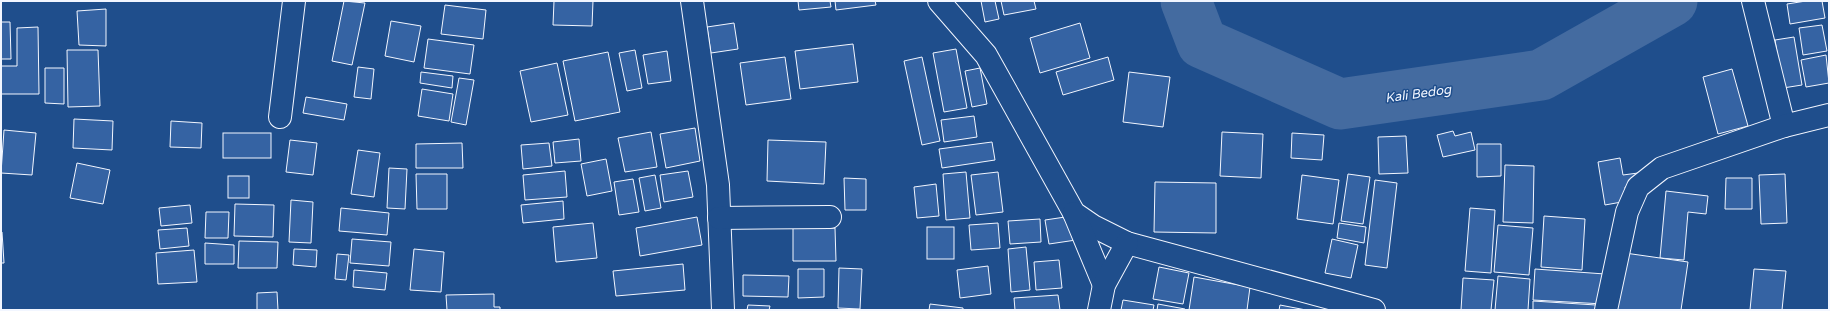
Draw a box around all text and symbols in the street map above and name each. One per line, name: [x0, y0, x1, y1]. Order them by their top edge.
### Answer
water label: Kali Bedog: [1384, 81, 1453, 107]

